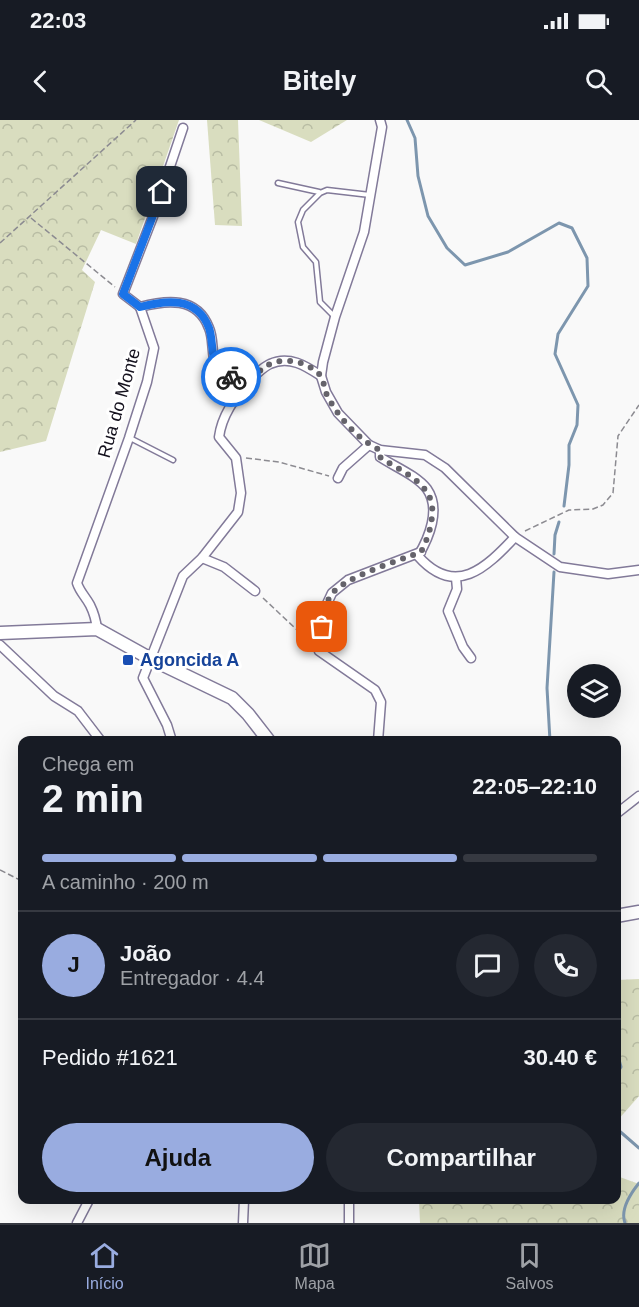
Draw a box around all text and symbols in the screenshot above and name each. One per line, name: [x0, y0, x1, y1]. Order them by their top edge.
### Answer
text: 22:03: [30, 8, 86, 33]
icon: back: [24, 65, 57, 98]
icon: search: [582, 65, 615, 98]
text: Bitely: [283, 66, 356, 96]
pin: [136, 166, 187, 217]
icon: home: [145, 175, 178, 208]
street label: Rua do Monte: [94, 346, 144, 460]
courier: [201, 347, 261, 407]
icon: bike: [215, 361, 248, 394]
pin: [296, 601, 347, 652]
icon: bag: [305, 610, 338, 643]
place label: Agoncida A: [140, 650, 239, 670]
marker: Agoncida A: [121, 653, 135, 667]
map controls: [567, 664, 621, 718]
button: layers: [567, 664, 621, 718]
text: Chega em: [42, 753, 134, 775]
text: 22:05–22:10: [472, 774, 597, 799]
text: 2 min: [42, 777, 144, 820]
text: A caminho · 200 m: [42, 871, 209, 893]
button: chat: [456, 934, 519, 997]
button: phone: [534, 934, 597, 997]
text: João: [120, 941, 171, 966]
text: J: [67, 952, 80, 977]
text: Entregador · 4.4: [120, 967, 265, 989]
text: Pedido #1621: [42, 1045, 178, 1070]
text: 30.40 €: [524, 1045, 597, 1070]
button: Ajuda: [42, 1123, 314, 1192]
button: Compartilhar: [326, 1123, 597, 1192]
tab: Início: [85, 1239, 124, 1293]
tab: Mapa: [295, 1239, 335, 1293]
tab: Salvos: [506, 1239, 554, 1293]

